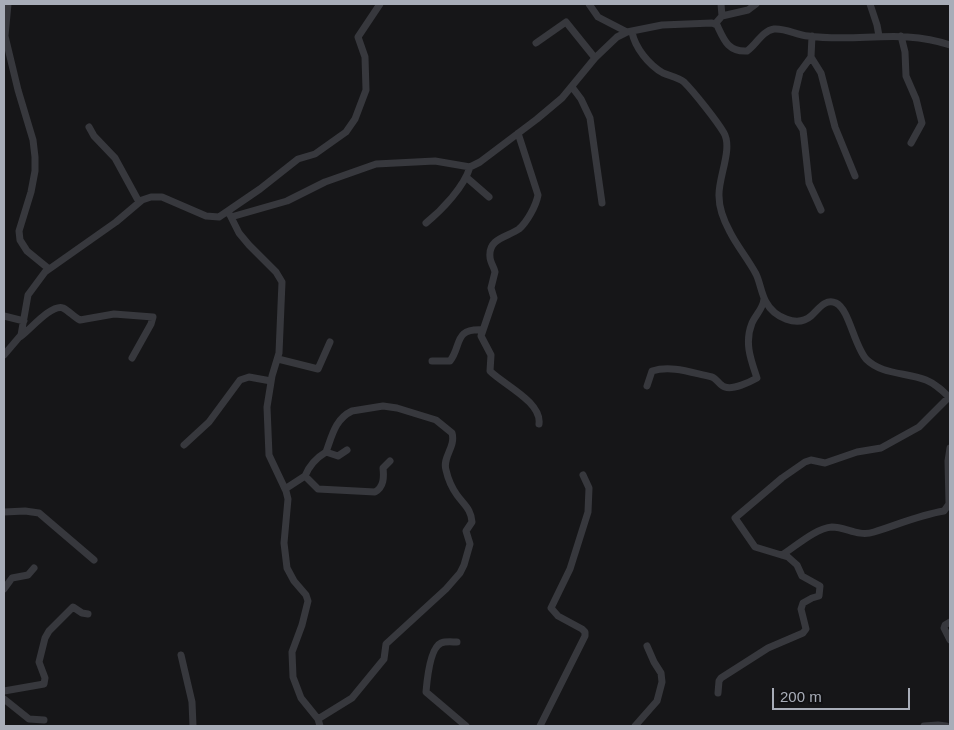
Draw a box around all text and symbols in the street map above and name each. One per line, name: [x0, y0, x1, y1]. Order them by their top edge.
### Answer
scale bar: [774, 678, 912, 710]
text: 200 m: [780, 688, 822, 705]

